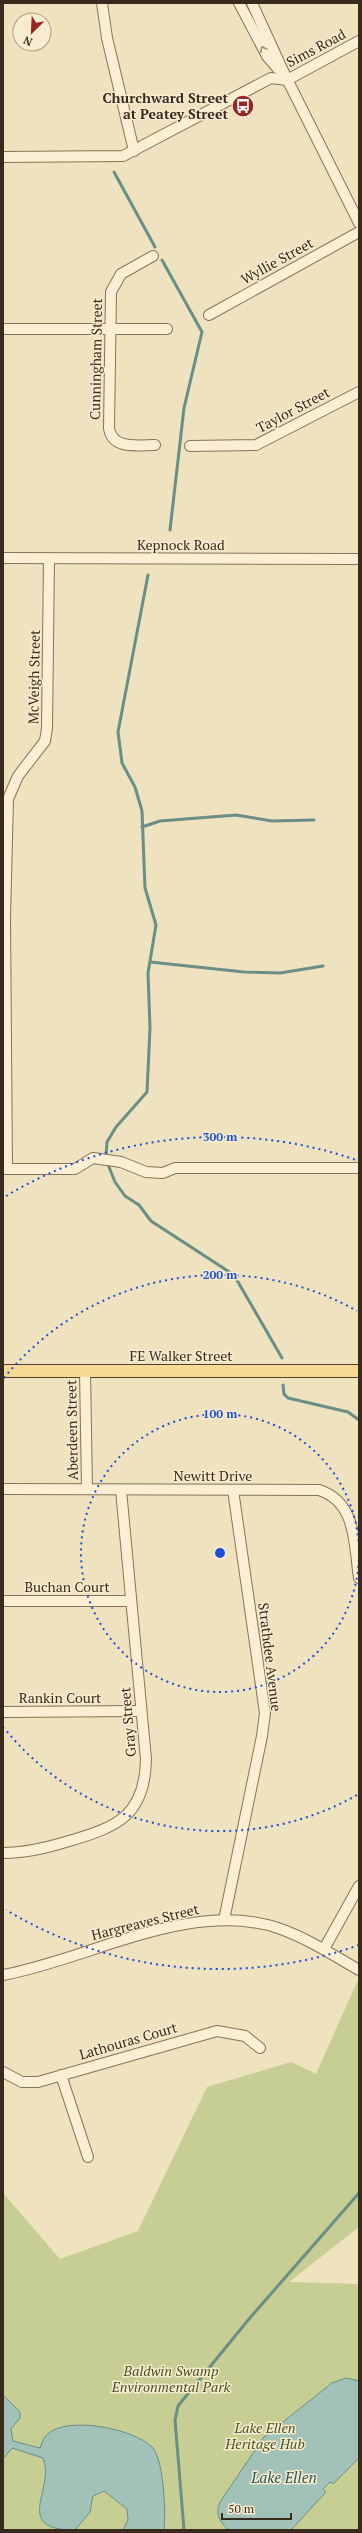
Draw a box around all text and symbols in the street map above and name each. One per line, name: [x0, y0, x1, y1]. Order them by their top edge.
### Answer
north arrow: [12, 12, 52, 52]
street label: Sims Road: [283, 24, 349, 71]
text: N: [21, 33, 35, 49]
one-way arrow: [261, 45, 268, 53]
place label: Churchward Street at Peatey Street: [102, 88, 228, 123]
bus stop icon: Churchward Street at Peatey Street: [230, 93, 256, 119]
street label: Wyllie Street: [237, 233, 317, 288]
street label: Cunningham Street: [85, 297, 106, 420]
street label: Taylor Street: [253, 382, 333, 437]
street label: Kepnock Road: [137, 535, 225, 554]
street label: McVeigh Street: [23, 629, 44, 724]
text: 300 m: [203, 1129, 237, 1144]
text: 200 m: [203, 1267, 237, 1282]
street label: FE Walker Street: [130, 1346, 233, 1365]
street label: Aberdeen Street: [61, 1379, 82, 1480]
text: 100 m: [203, 1406, 237, 1421]
street label: Newitt Drive: [174, 1466, 252, 1485]
centre of rings: [213, 1546, 227, 1560]
street label: Buchan Court: [24, 1577, 110, 1596]
street label: Strathdee Avenue: [254, 1601, 287, 1712]
street label: Gray Street: [115, 1686, 140, 1758]
street label: Rankin Court: [19, 1688, 102, 1707]
street label: Hargreaves Street: [89, 1899, 201, 1944]
street label: Lathouras Court: [77, 2017, 180, 2064]
park label: Baldwin Swamp Environmental Park: [111, 2361, 231, 2396]
park label: Lake Ellen Heritage Hub: [224, 2418, 305, 2453]
water label: Lake Ellen: [250, 2467, 317, 2487]
scale bar: [222, 2495, 291, 2521]
text: 50 m: [228, 2501, 255, 2516]

